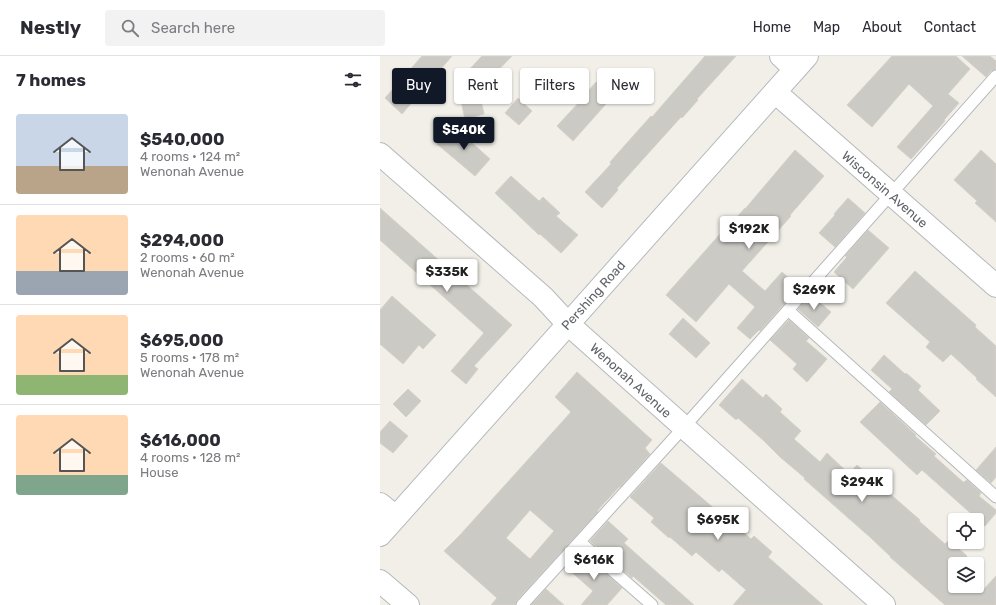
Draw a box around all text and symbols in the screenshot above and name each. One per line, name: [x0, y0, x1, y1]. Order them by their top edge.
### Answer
search box: [105, 10, 385, 46]
text: Nestly: [20, 16, 81, 39]
icon: search: [119, 17, 141, 39]
text: Search here: [151, 19, 235, 37]
text: Home: [753, 19, 791, 36]
text: Map: [813, 19, 840, 36]
text: About: [862, 19, 902, 36]
text: Contact: [924, 19, 976, 36]
chip: Buy: [392, 68, 446, 104]
chip: Rent: [454, 68, 512, 104]
chip: Filters: [520, 68, 589, 104]
chip: New: [597, 68, 654, 104]
icon: filters: [342, 69, 364, 91]
text: 7 homes: [16, 70, 86, 90]
pin: $540K: [436, 117, 492, 151]
text: $540K: [442, 122, 486, 137]
text: $540,000: [140, 129, 225, 149]
icon: home: [48, 130, 96, 178]
street label: Wisconsin Avenue: [839, 148, 931, 231]
text: 4 rooms · 124 m²: [140, 149, 240, 164]
text: Wenonah Avenue: [140, 164, 244, 179]
pin: $192K: [721, 216, 777, 250]
text: $192K: [729, 221, 769, 236]
text: $294,000: [140, 230, 224, 250]
icon: home: [48, 231, 96, 279]
text: 2 rooms · 60 m²: [140, 250, 235, 265]
street label: Pershing Road: [558, 258, 629, 334]
pin: $335K: [419, 259, 475, 293]
text: $335K: [426, 264, 468, 279]
text: Wenonah Avenue: [140, 265, 244, 280]
pin: $269K: [786, 277, 842, 311]
text: $269K: [793, 282, 835, 297]
text: $695,000: [140, 330, 224, 350]
icon: home: [48, 331, 96, 379]
street label: Wenonah Avenue: [587, 340, 674, 421]
text: 5 rooms · 178 m²: [140, 350, 239, 365]
text: Wenonah Avenue: [140, 365, 244, 380]
text: $616,000: [140, 430, 221, 450]
icon: home: [48, 431, 96, 479]
text: 4 rooms · 128 m²: [140, 450, 240, 465]
text: House: [140, 465, 178, 480]
pin: $294K: [834, 469, 890, 503]
text: $294K: [841, 474, 883, 489]
pin: $695K: [690, 507, 746, 541]
text: $695K: [697, 512, 739, 527]
map controls: [948, 513, 984, 593]
button: locate: [948, 513, 984, 549]
pin: $616K: [566, 547, 622, 581]
text: $616K: [574, 552, 614, 567]
button: layers: [948, 557, 984, 593]

